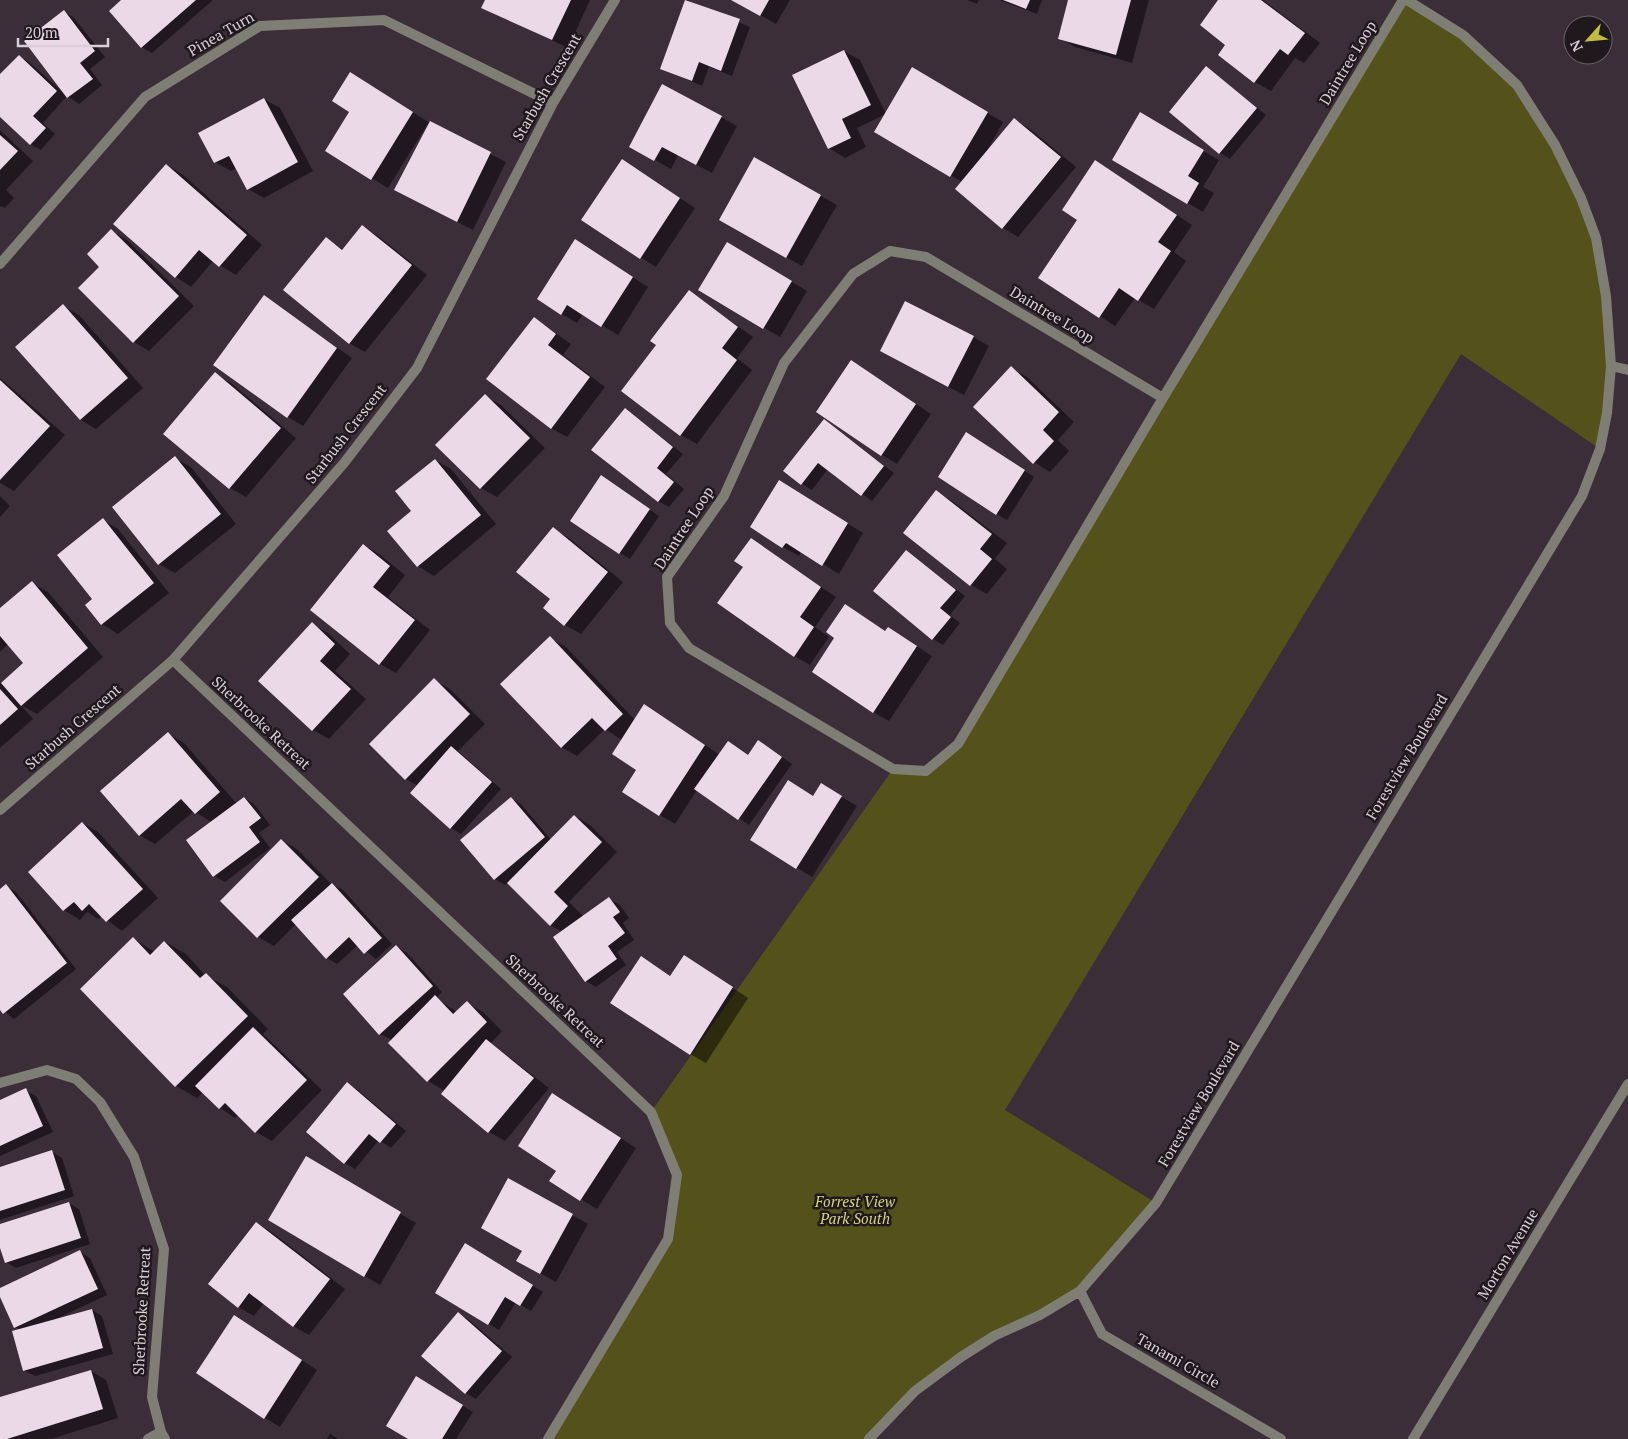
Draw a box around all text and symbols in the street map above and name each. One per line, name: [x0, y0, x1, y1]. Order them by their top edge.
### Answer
street label: Pinea Turn: [184, 6, 257, 60]
scale bar: [18, 15, 108, 47]
north arrow: [1563, 15, 1613, 65]
street label: Daintree Loop: [1314, 17, 1380, 108]
text: 20 m: [25, 22, 58, 42]
street label: Starbush Crescent: [507, 29, 585, 144]
text: N: [1565, 37, 1587, 55]
street label: Daintree Loop: [1007, 281, 1098, 347]
street label: Starbush Crescent: [300, 379, 391, 487]
street label: Daintree Loop: [649, 482, 717, 573]
street label: Sherbrooke Retreat: [208, 671, 316, 774]
street label: Starbush Crescent: [20, 679, 125, 773]
street label: Forestview Boulevard: [1361, 690, 1452, 823]
street label: Sherbrooke Retreat: [502, 949, 610, 1052]
street label: Forestview Boulevard: [1153, 1037, 1244, 1170]
park label: Forrest View Park South: [814, 1191, 896, 1228]
street label: Morton Avenue: [1472, 1204, 1542, 1302]
street label: Sherbrooke Retreat: [128, 1246, 154, 1376]
street label: Tanami Circle: [1133, 1328, 1224, 1392]

